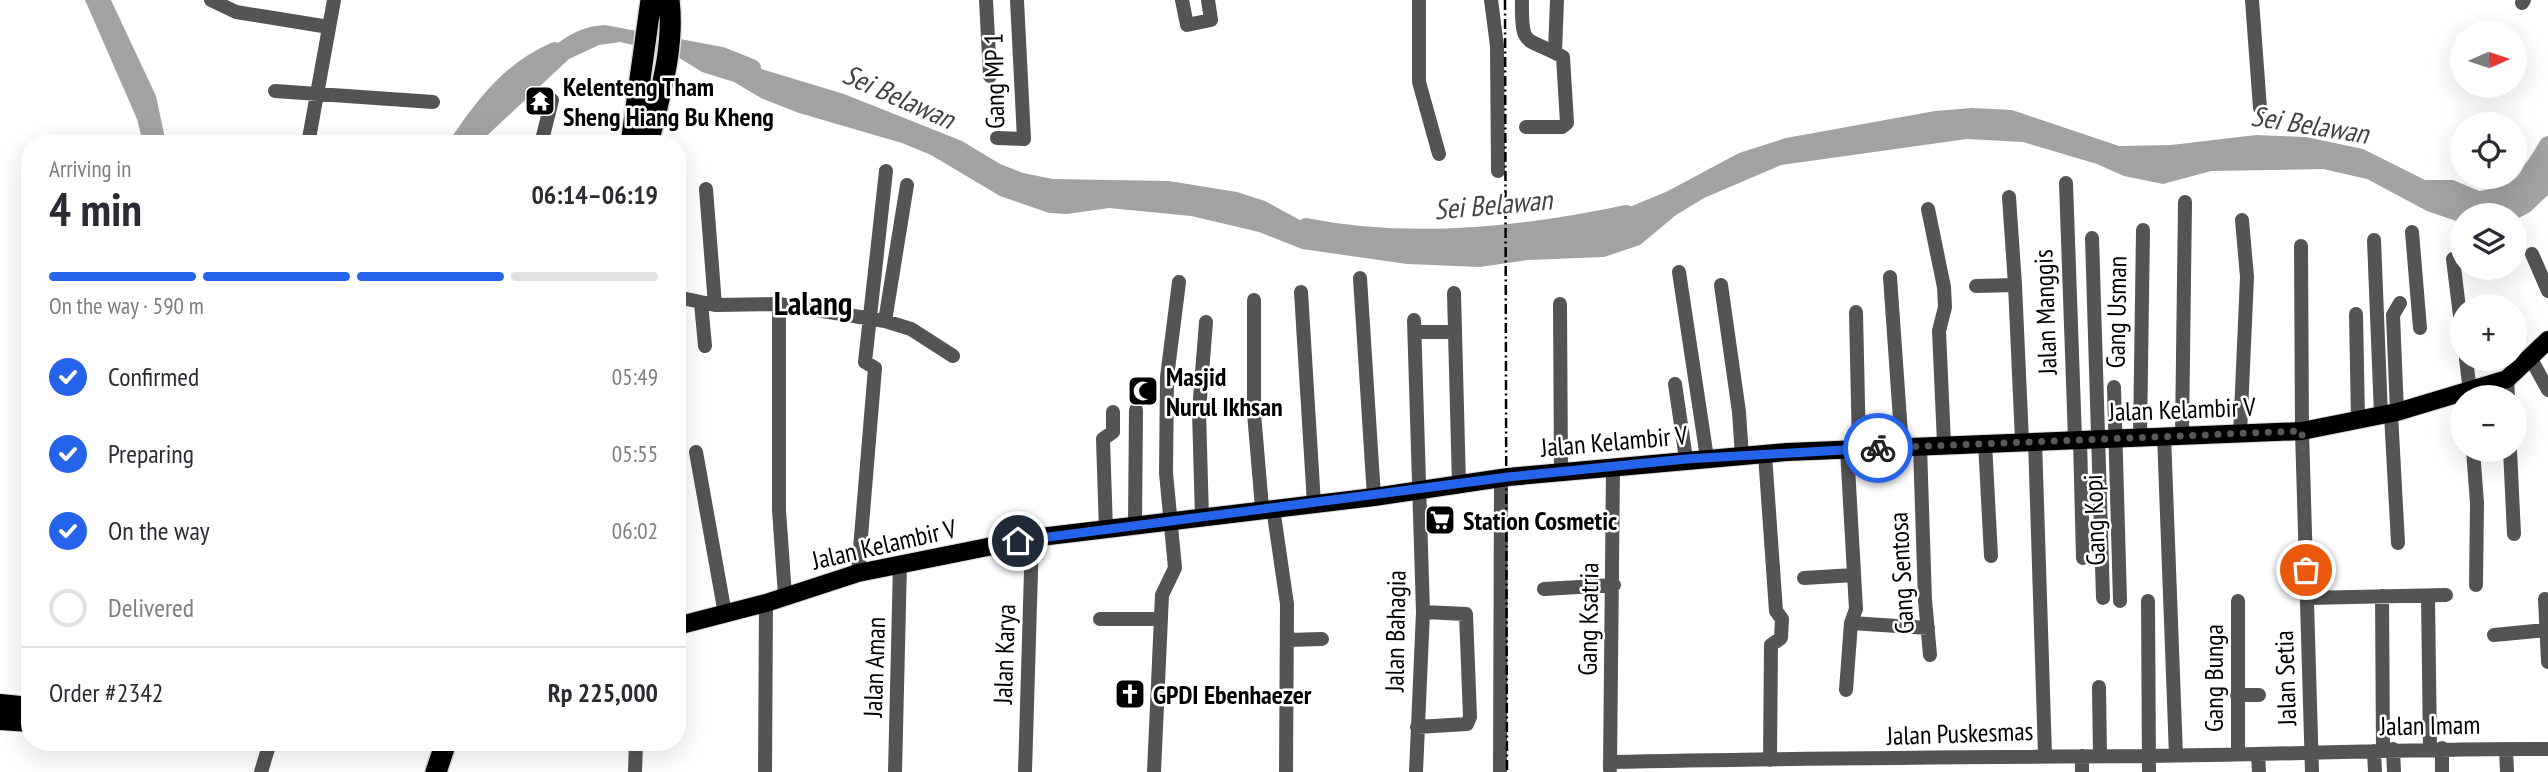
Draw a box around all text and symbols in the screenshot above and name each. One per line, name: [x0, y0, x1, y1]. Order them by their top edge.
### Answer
north arrow: [2450, 21, 2527, 98]
map controls: [2450, 21, 2527, 462]
street label: Gang MP 1: [977, 33, 1011, 129]
water label: Sei Belawan: [838, 55, 962, 138]
place label: Kelenteng Tham Sheng Hiang Bu Kheng: [563, 70, 774, 133]
temple icon: Kelenteng Tham Sheng Hiang Bu Kheng: [523, 84, 557, 118]
water label: Sei Belawan: [2249, 96, 2373, 152]
button: locate: [2450, 112, 2527, 189]
text: Arriving in: [49, 154, 131, 183]
text: 06:14–06:19: [531, 178, 658, 211]
text: 4 min: [49, 179, 142, 239]
water label: Sei Belawan: [1433, 180, 1555, 228]
button: layers: [2450, 203, 2527, 280]
street label: Jalan Manggis: [2026, 249, 2064, 376]
street label: Gang Usman: [2099, 256, 2133, 368]
district label: Lalang: [774, 281, 852, 324]
text: On the way · 590 m: [49, 291, 204, 320]
button: +: [2450, 294, 2527, 371]
icon: check: [49, 358, 87, 396]
text: Confirmed: [108, 360, 199, 393]
place label: Masjid Nurul Ikhsan: [1166, 360, 1283, 423]
text: 05:49: [612, 362, 658, 391]
mosque icon: Masjid Nurul Ikhsan: [1126, 374, 1160, 408]
button: −: [2450, 385, 2527, 462]
street label: Jalan Kelambir V: [2107, 390, 2257, 428]
courier: [1843, 413, 1913, 483]
street label: Jalan Kelambir V: [1538, 418, 1690, 464]
icon: bike: [1859, 429, 1897, 467]
icon: check: [49, 435, 87, 473]
text: Preparing: [108, 437, 194, 470]
text: 05:55: [612, 439, 658, 468]
street label: Gang Kopi: [2076, 474, 2112, 566]
supermarket icon: Station Cosmetic: [1423, 503, 1457, 537]
place label: Station Cosmetic: [1463, 504, 1617, 537]
street label: Jalan Kelambir V: [808, 511, 960, 577]
pin: [988, 511, 1048, 571]
street label: Gang Sentosa: [1881, 511, 1921, 635]
icon: check: [49, 512, 87, 550]
text: On the way: [108, 514, 210, 547]
text: 06:02: [612, 516, 658, 545]
icon: home: [999, 522, 1037, 560]
pin: [2276, 540, 2336, 600]
icon: bag: [2287, 551, 2325, 589]
street label: Gang Ksatria: [1571, 562, 1605, 676]
street label: Jalan Bahagia: [1377, 570, 1413, 693]
text: Delivered: [108, 591, 194, 624]
street label: Jalan Karya: [986, 603, 1022, 706]
street label: Jalan Aman: [856, 616, 892, 719]
street label: Gang Bunga: [2197, 624, 2230, 732]
street label: Jalan Setia: [2267, 630, 2303, 727]
text: Order #2342: [49, 676, 164, 709]
text: Rp 225,000: [548, 676, 658, 709]
church icon: GPDI Ebenhaezer: [1113, 677, 1147, 711]
place label: GPDI Ebenhaezer: [1153, 678, 1312, 711]
street label: Jalan Imam: [2379, 708, 2480, 742]
street label: Jalan Puskesmas: [1885, 714, 2034, 752]

